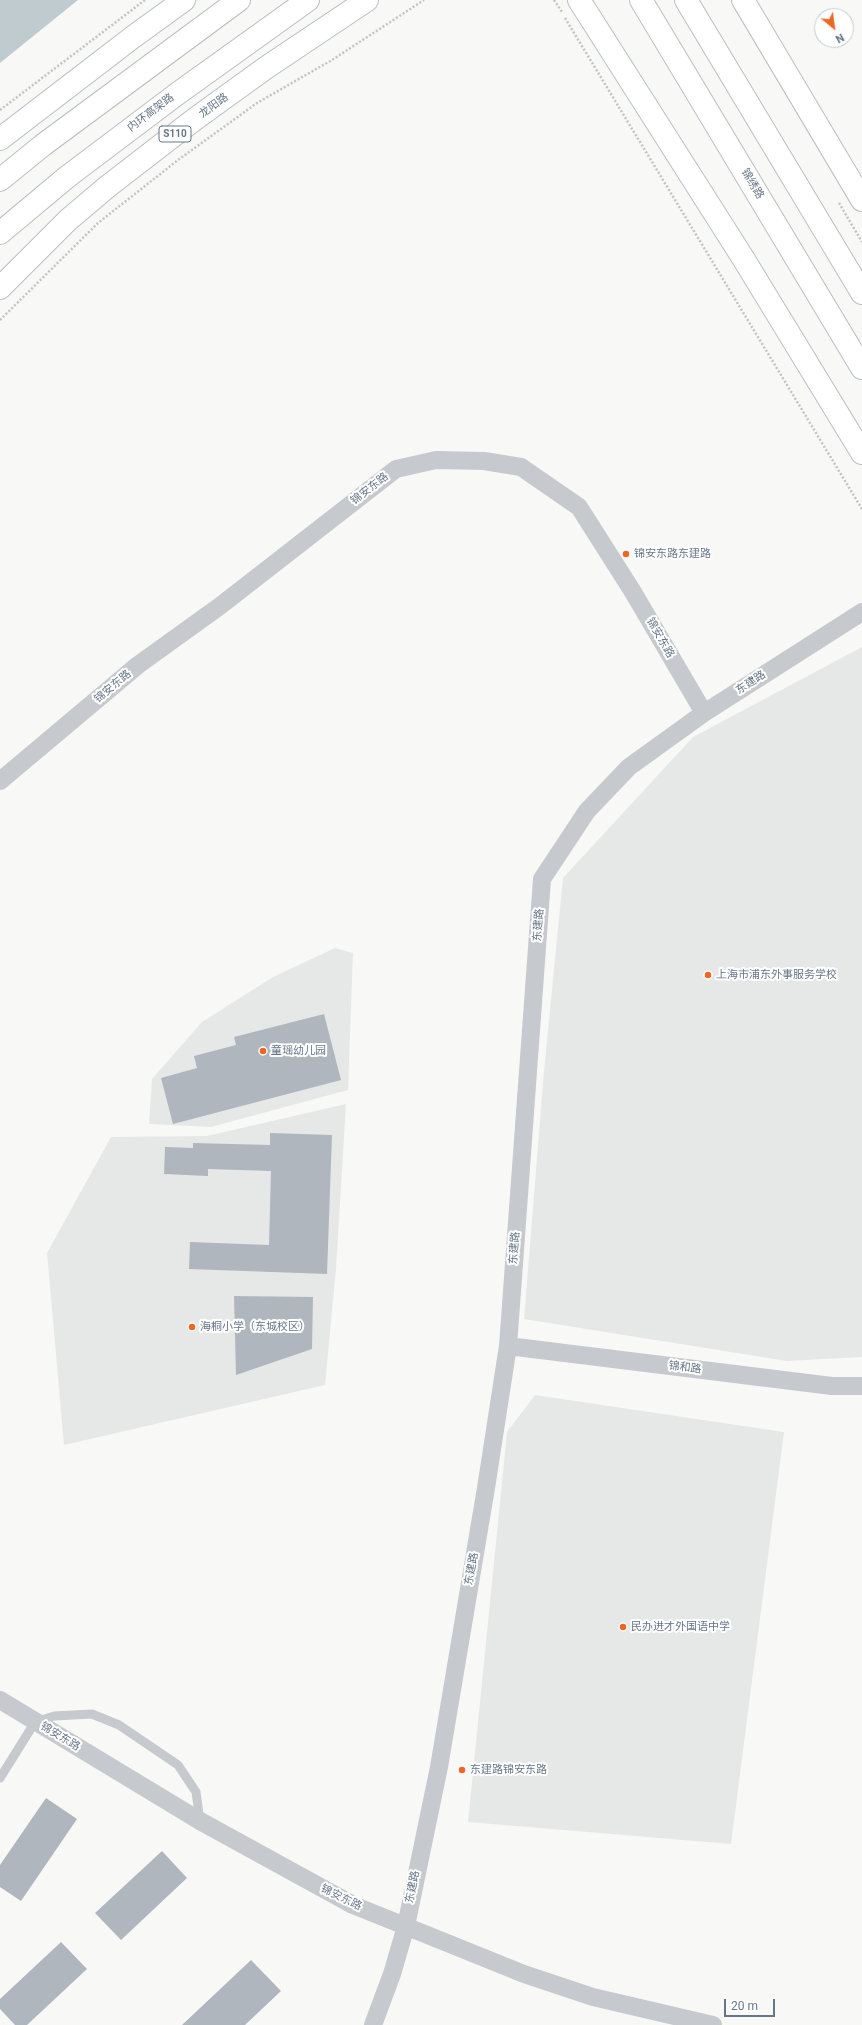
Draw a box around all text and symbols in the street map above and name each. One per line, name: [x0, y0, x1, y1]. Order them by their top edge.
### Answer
north arrow: [814, 8, 854, 48]
text: N: [833, 30, 846, 46]
street label: 内环高架路: [125, 91, 177, 135]
street label: 龙阳路: [197, 91, 231, 121]
road number: S110: [159, 126, 191, 142]
street label: 锦绣路: [738, 166, 766, 202]
street label: 锦安东路: [349, 470, 391, 508]
place label: 锦安东路东建路: [634, 547, 711, 561]
marker: 锦安东路东建路: [621, 549, 631, 559]
street label: 锦安东路: [643, 616, 677, 660]
street label: 锦安东路: [92, 668, 134, 706]
street label: 东建路: [734, 668, 768, 698]
street label: 东建路: [531, 908, 547, 942]
place label: 上海市浦东外事服务学校: [716, 968, 837, 982]
marker: 上海市浦东外事服务学校: [703, 970, 713, 980]
place label: 童瑶幼儿园: [271, 1044, 326, 1058]
marker: 童瑶幼儿园: [258, 1046, 268, 1056]
street label: 东建路: [507, 1231, 523, 1265]
place label: 海桐小学（东城校区）: [200, 1320, 310, 1334]
marker: 海桐小学（东城校区）: [187, 1322, 197, 1332]
street label: 锦和路: [668, 1359, 702, 1377]
street label: 东建路: [463, 1552, 481, 1586]
place label: 民办进才外国语中学: [631, 1620, 730, 1634]
marker: 民办进才外国语中学: [618, 1622, 628, 1632]
street label: 锦安东路: [38, 1720, 82, 1754]
place label: 东建路锦安东路: [470, 1763, 547, 1777]
marker: 东建路锦安东路: [457, 1765, 467, 1775]
street label: 东建路: [403, 1870, 423, 1904]
street label: 锦安东路: [318, 1882, 364, 1914]
scale bar: [726, 1991, 777, 2017]
text: 20 m: [731, 1999, 758, 2013]

